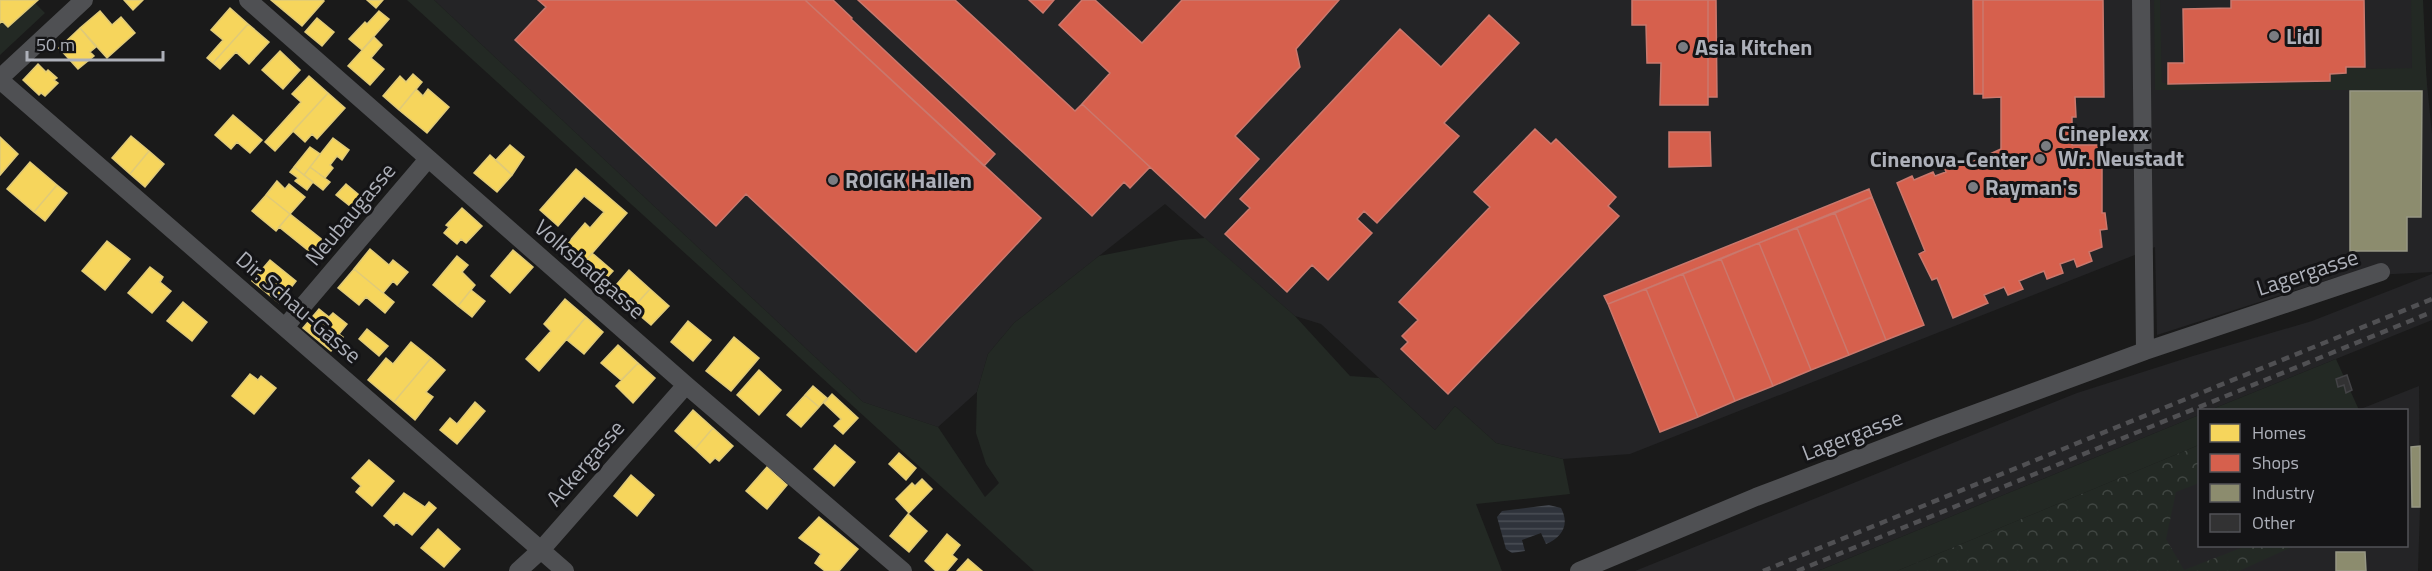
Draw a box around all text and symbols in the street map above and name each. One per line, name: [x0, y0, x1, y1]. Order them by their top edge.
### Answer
place label: Lidl: [2286, 19, 2320, 53]
scale bar: [27, 24, 164, 62]
marker: Lidl: [2267, 29, 2281, 43]
place label: Asia Kitchen: [1695, 30, 1812, 64]
text: 50 m: [36, 31, 75, 58]
marker: Asia Kitchen: [1676, 40, 1690, 54]
place label: Cineplexx Wr. Neustadt: [2058, 116, 2184, 175]
marker: Cineplexx Wr. Neustadt: [2039, 139, 2053, 153]
place label: Cinenova-Center: [1870, 142, 2028, 176]
marker: Cinenova-Center: [2033, 152, 2047, 166]
street label: Neubaugasse: [297, 155, 403, 273]
place label: ROIGK Hallen: [845, 163, 972, 197]
place label: Rayman's: [1985, 170, 2078, 204]
marker: ROIGK Hallen: [826, 173, 840, 187]
marker: Rayman's: [1966, 180, 1980, 194]
street label: Volksbadgasse: [527, 211, 653, 327]
street label: Lagergasse: [2252, 240, 2362, 304]
street label: Dir. Schau-Gasse: [229, 243, 369, 371]
street label: Lagergasse: [1797, 400, 1907, 470]
legend: [2198, 409, 2408, 547]
street label: Ackergasse: [538, 412, 632, 514]
text: Homes: [2252, 419, 2306, 446]
text: Shops: [2252, 449, 2299, 476]
text: Industry: [2252, 479, 2315, 506]
text: Other: [2252, 509, 2295, 536]

